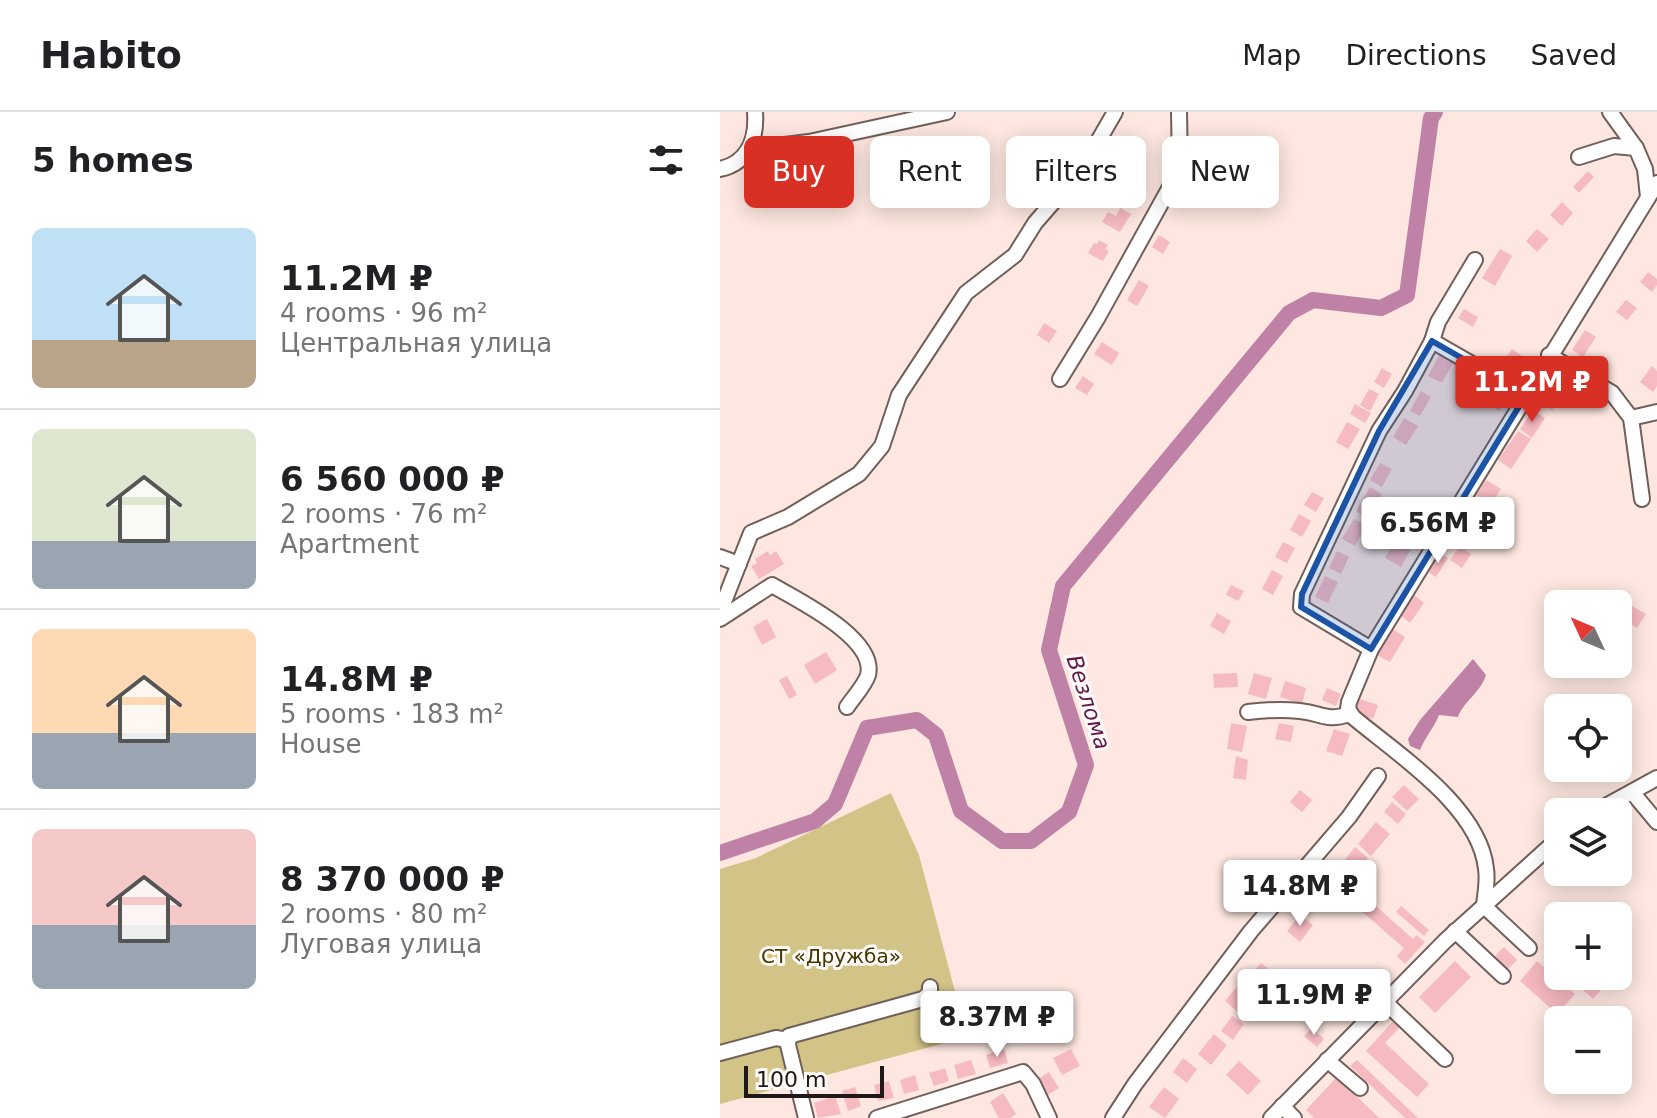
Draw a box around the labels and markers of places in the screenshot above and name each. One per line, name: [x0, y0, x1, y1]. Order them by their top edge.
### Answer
pin: 11.2M ₽: [1458, 356, 1606, 424]
pin: 6.56M ₽: [1364, 497, 1512, 565]
pin: 14.8M ₽: [1226, 860, 1374, 928]
pin: 11.9M ₽: [1240, 969, 1388, 1037]
pin: 8.37M ₽: [923, 991, 1071, 1059]

